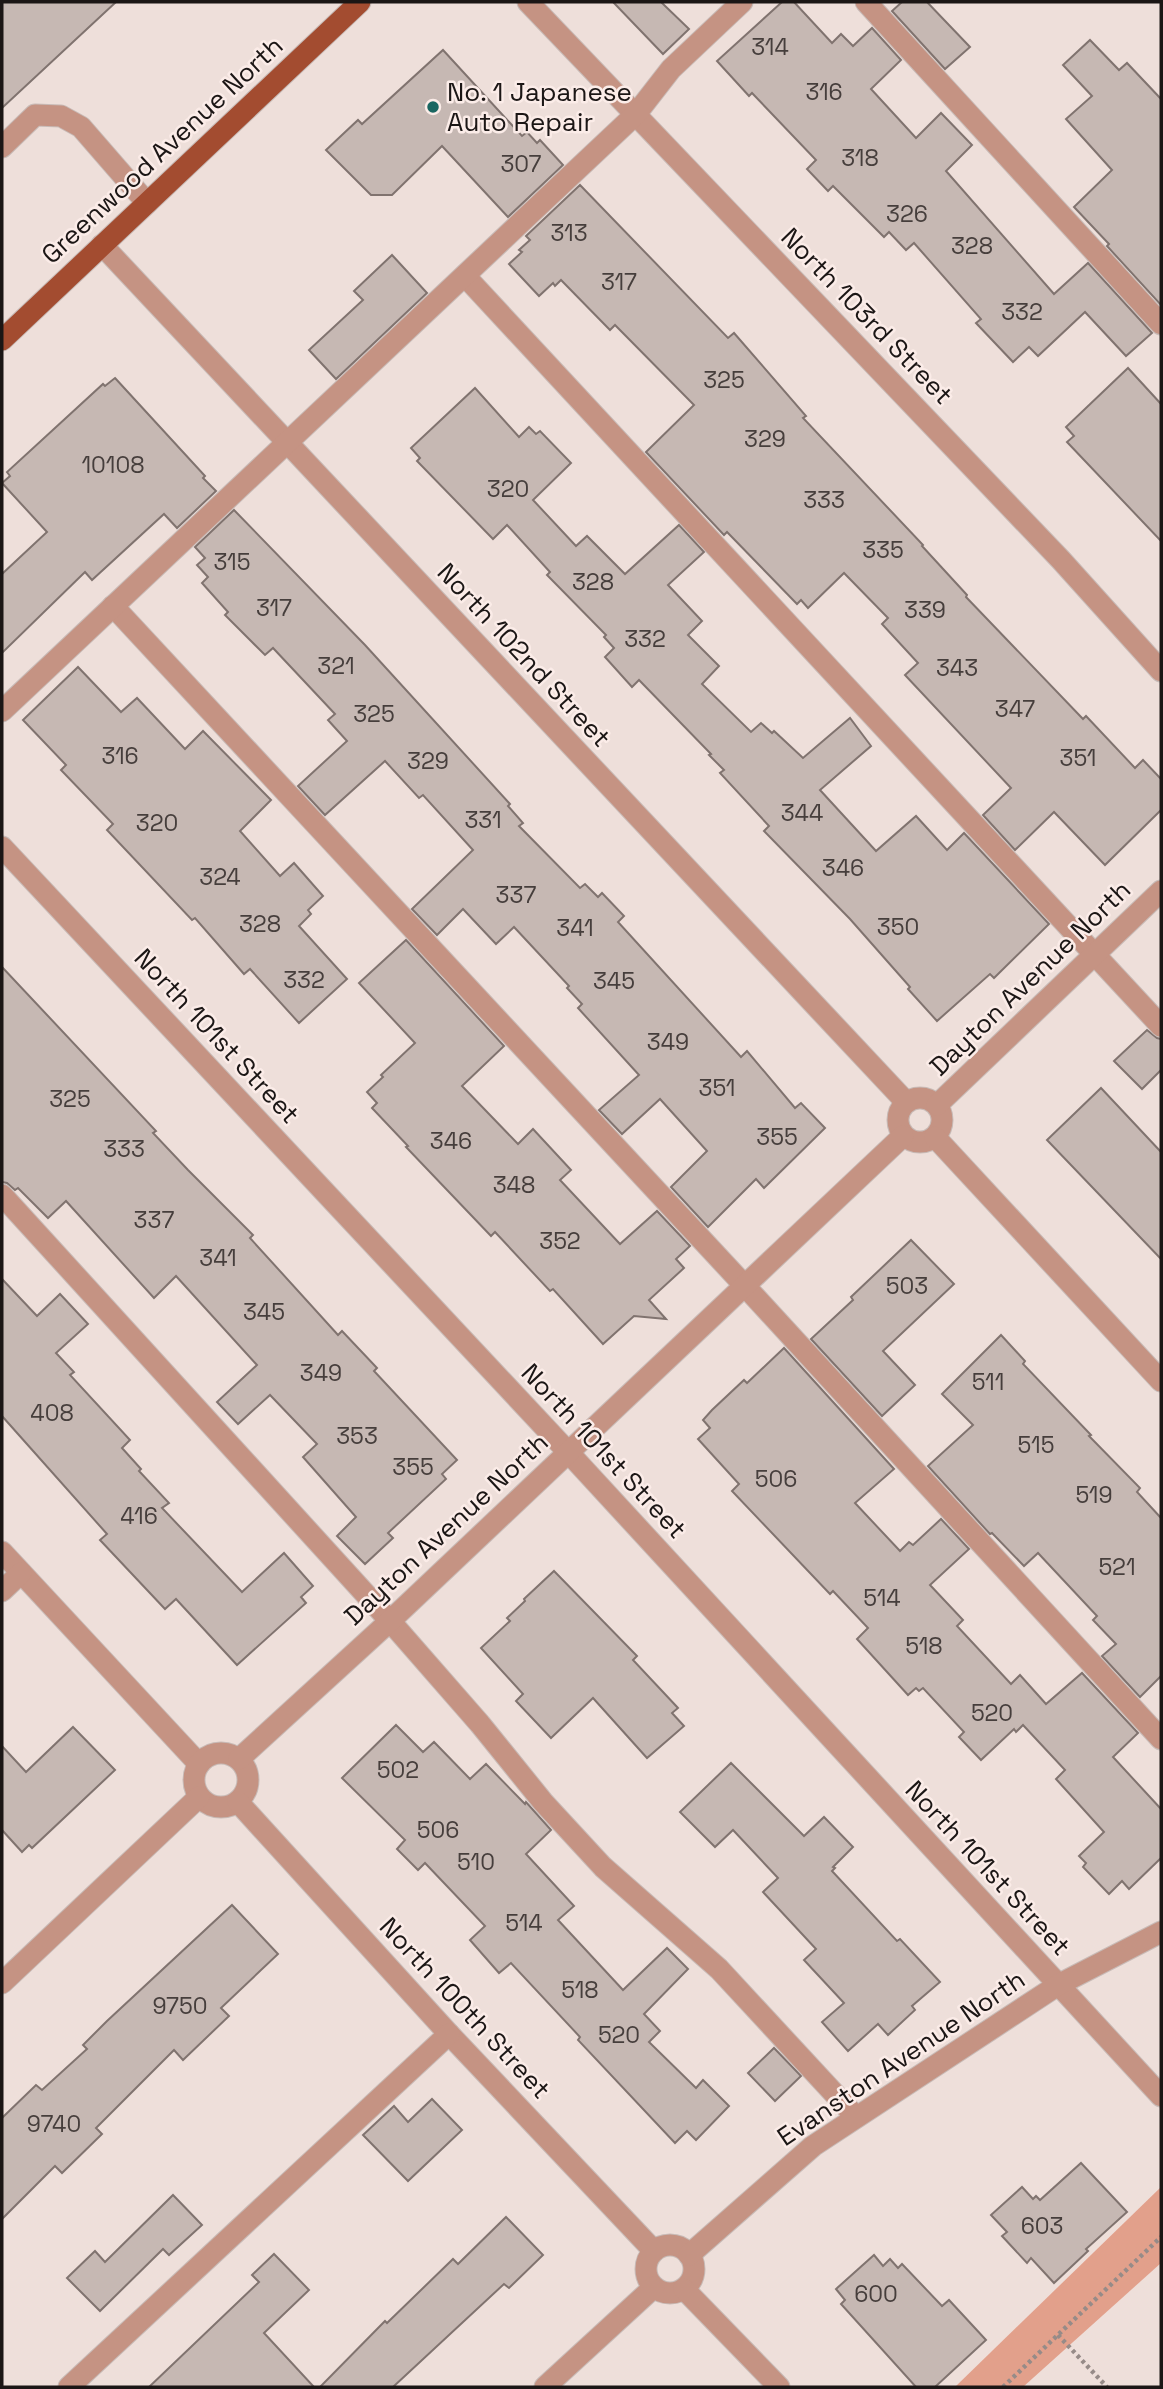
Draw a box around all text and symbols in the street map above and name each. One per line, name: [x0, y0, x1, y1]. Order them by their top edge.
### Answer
street label: Greenwood Avenue North: [34, 29, 290, 271]
house number: 314: [751, 32, 789, 62]
place label: No. 1 Japanese Auto Repair: [447, 75, 632, 139]
house number: 316: [805, 77, 843, 107]
marker: No. 1 Japanese Auto Repair: [425, 99, 441, 115]
house number: 318: [841, 143, 879, 173]
house number: 307: [500, 149, 542, 179]
house number: 326: [886, 199, 928, 229]
house number: 313: [550, 218, 588, 248]
street label: North 103rd Street: [774, 220, 960, 412]
house number: 328: [951, 231, 993, 261]
house number: 317: [601, 267, 637, 297]
house number: 332: [1001, 297, 1043, 327]
house number: 325: [703, 365, 745, 395]
house number: 329: [744, 424, 786, 454]
house number: 10108: [81, 450, 145, 480]
house number: 320: [487, 474, 529, 504]
house number: 333: [803, 485, 845, 515]
house number: 335: [862, 535, 904, 565]
house number: 315: [214, 547, 250, 577]
street label: North 102nd Street: [430, 556, 618, 754]
house number: 328: [572, 567, 614, 597]
house number: 317: [256, 593, 292, 623]
house number: 339: [904, 595, 946, 625]
house number: 332: [624, 624, 666, 654]
house number: 321: [317, 651, 355, 681]
house number: 343: [936, 653, 978, 683]
house number: 347: [995, 694, 1035, 724]
house number: 325: [353, 699, 395, 729]
house number: 316: [101, 741, 139, 771]
house number: 351: [1060, 743, 1096, 773]
house number: 329: [407, 746, 449, 776]
house number: 344: [781, 798, 823, 828]
house number: 331: [464, 805, 502, 835]
house number: 320: [136, 808, 178, 838]
house number: 346: [822, 853, 864, 883]
house number: 324: [199, 862, 241, 892]
street label: Dayton Avenue North: [922, 873, 1138, 1083]
house number: 337: [496, 880, 536, 910]
house number: 328: [239, 909, 281, 939]
house number: 350: [877, 912, 919, 942]
house number: 341: [556, 913, 594, 943]
street label: North 101st Street: [127, 941, 307, 1131]
house number: 332: [283, 965, 325, 995]
house number: 345: [593, 966, 635, 996]
house number: 349: [647, 1027, 689, 1057]
house number: 351: [699, 1073, 735, 1103]
house number: 325: [49, 1084, 91, 1114]
house number: 355: [756, 1122, 798, 1152]
house number: 346: [430, 1126, 472, 1156]
house number: 333: [103, 1134, 145, 1164]
house number: 348: [493, 1170, 535, 1200]
house number: 337: [134, 1205, 174, 1235]
house number: 352: [539, 1226, 581, 1256]
house number: 341: [199, 1243, 237, 1273]
house number: 503: [886, 1271, 928, 1301]
house number: 345: [243, 1297, 285, 1327]
street label: North 101st Street: [514, 1356, 694, 1546]
house number: 349: [300, 1358, 342, 1388]
house number: 511: [972, 1367, 1004, 1397]
house number: 408: [30, 1398, 74, 1428]
house number: 353: [336, 1421, 378, 1451]
street label: Dayton Avenue North: [337, 1425, 555, 1633]
house number: 515: [1018, 1430, 1054, 1460]
house number: 355: [392, 1452, 434, 1482]
house number: 506: [755, 1464, 797, 1494]
house number: 519: [1075, 1480, 1113, 1510]
house number: 416: [120, 1501, 158, 1531]
house number: 521: [1098, 1552, 1136, 1582]
house number: 514: [863, 1583, 901, 1613]
house number: 518: [905, 1631, 943, 1661]
house number: 520: [971, 1698, 1013, 1728]
house number: 502: [377, 1755, 419, 1785]
street label: North 101st Street: [898, 1773, 1078, 1963]
house number: 506: [417, 1815, 459, 1845]
house number: 510: [457, 1847, 495, 1877]
house number: 514: [505, 1908, 543, 1938]
street label: North 100th Street: [372, 1910, 558, 2106]
street label: Evanston Avenue North: [770, 1962, 1032, 2154]
house number: 518: [561, 1975, 599, 2005]
house number: 9750: [152, 1991, 208, 2021]
house number: 520: [598, 2020, 640, 2050]
house number: 9740: [27, 2109, 81, 2139]
house number: 603: [1021, 2211, 1063, 2241]
house number: 600: [854, 2279, 898, 2309]

